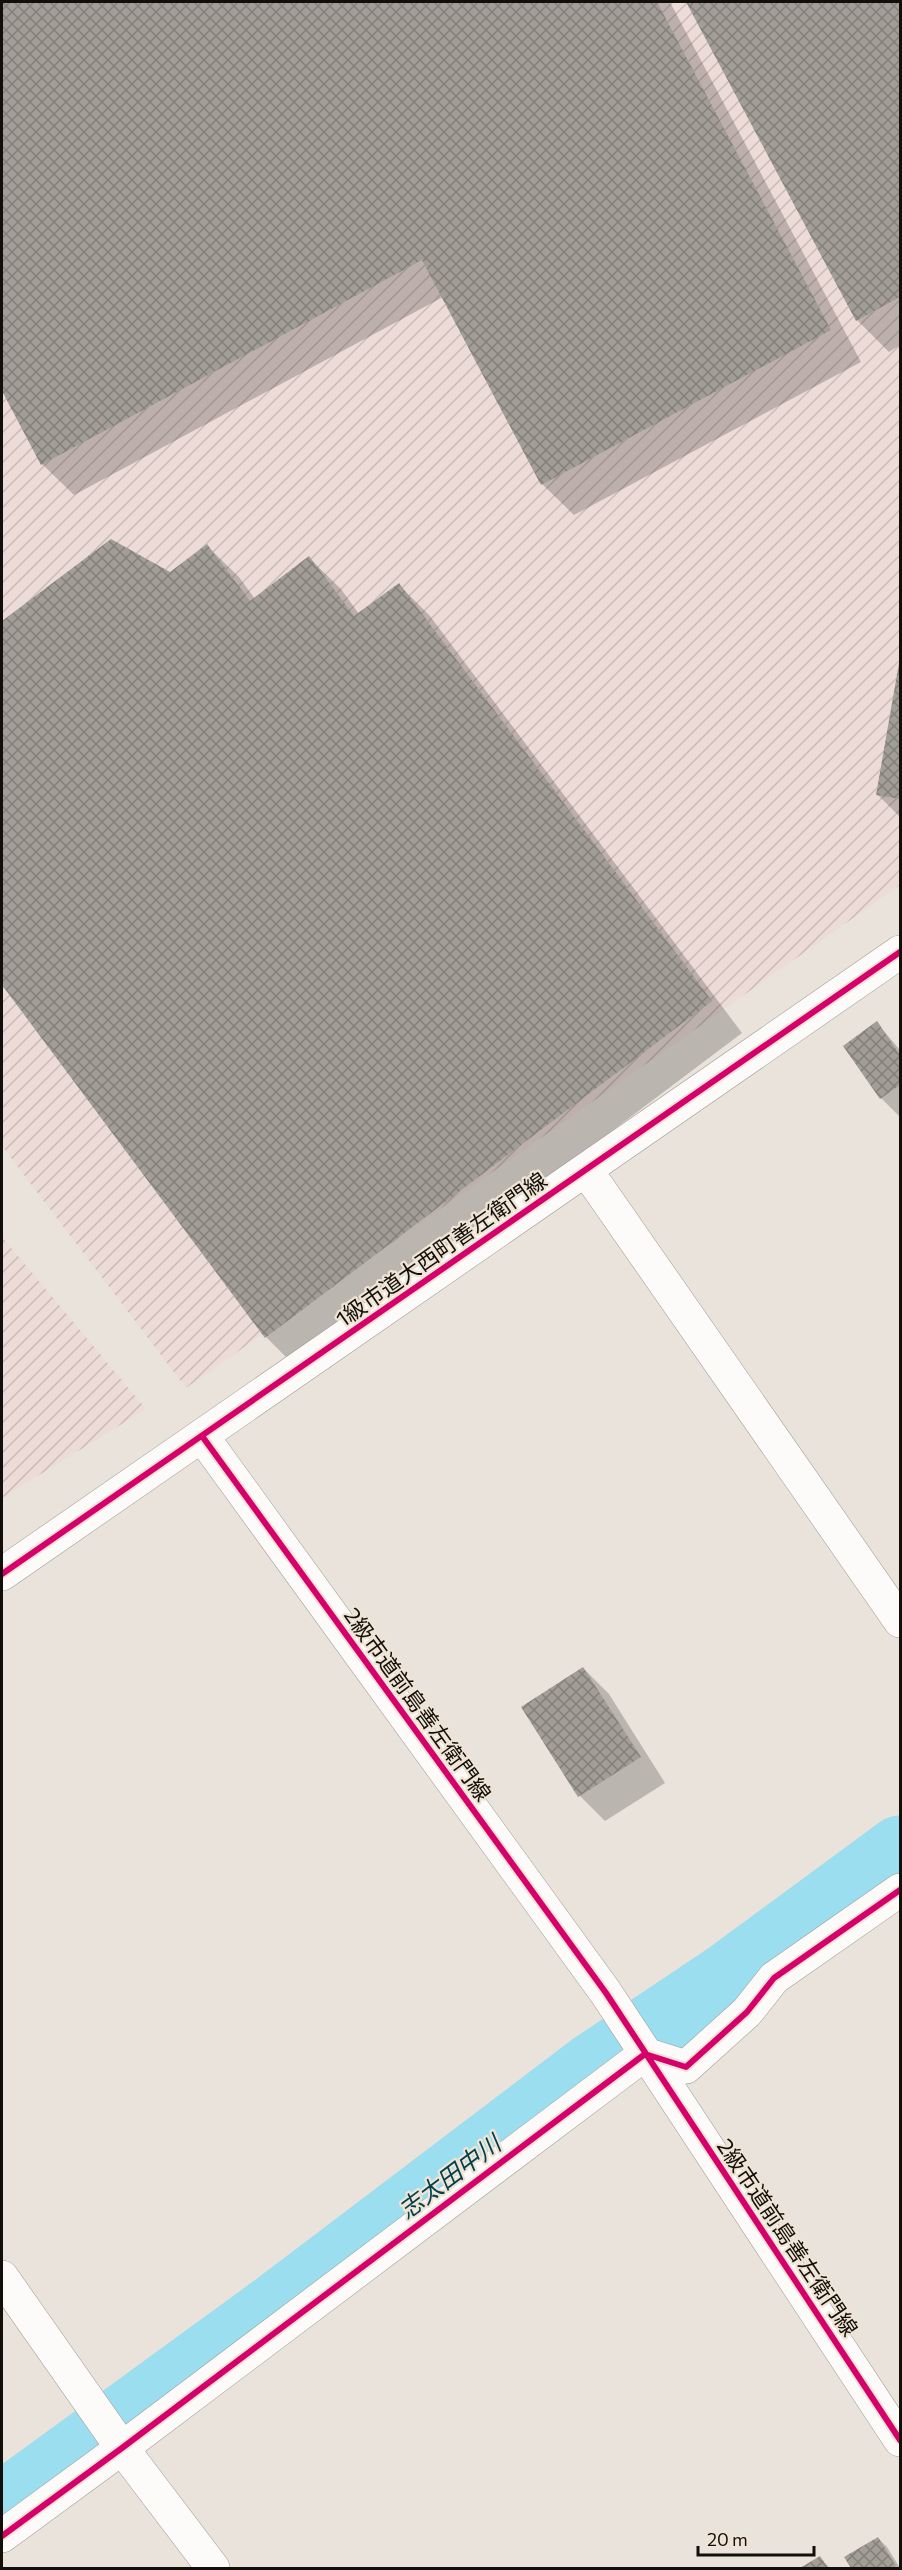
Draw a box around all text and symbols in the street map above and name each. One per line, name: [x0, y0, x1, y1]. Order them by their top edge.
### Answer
street label: 1級市道大西町善左衛門線: [330, 1166, 552, 1332]
street label: 2級市道前島善左衛門線: [339, 1602, 497, 1806]
water label: 志太田中川: [392, 2127, 508, 2224]
street label: 2級市道前島善左衛門線: [712, 2133, 864, 2341]
scale bar: [698, 2519, 814, 2557]
text: 20 m: [707, 2528, 748, 2550]

